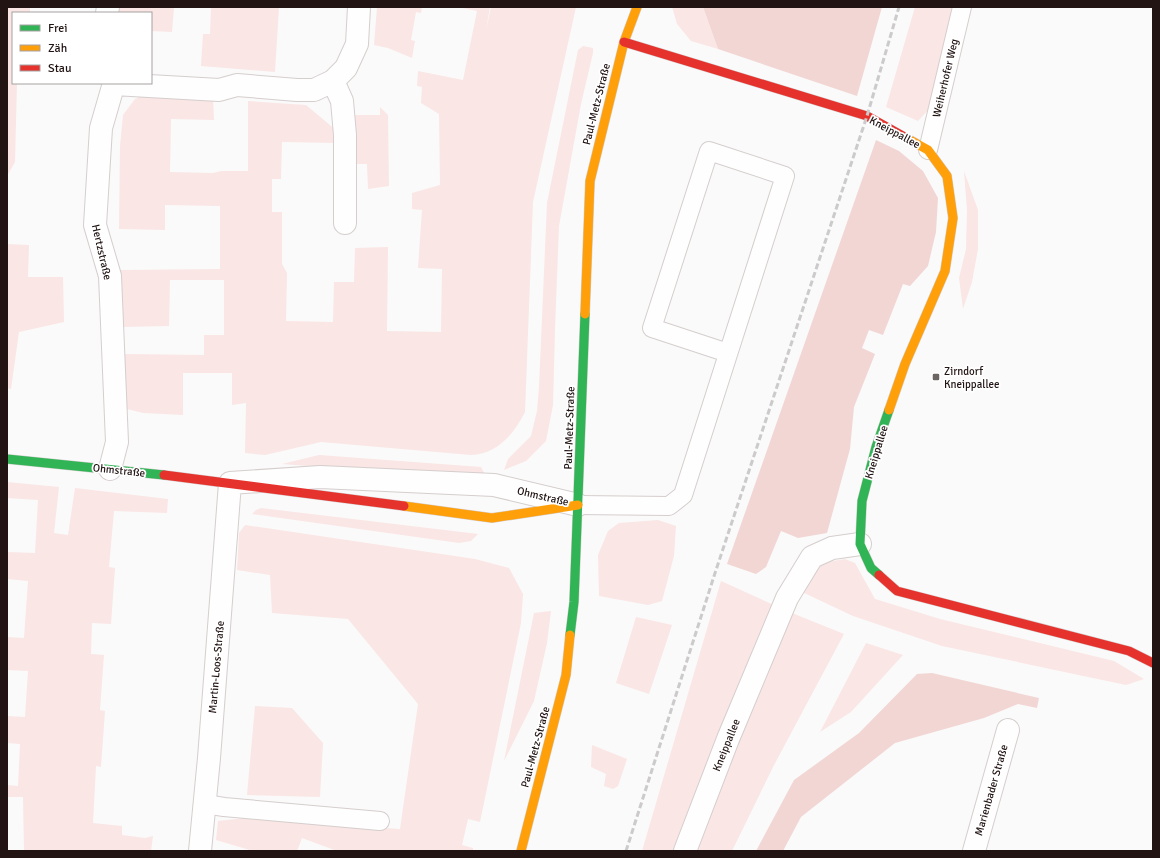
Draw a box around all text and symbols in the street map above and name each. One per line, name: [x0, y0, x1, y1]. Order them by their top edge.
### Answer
legend: [12, 12, 152, 84]
text: Frei: [48, 21, 67, 36]
street label: Weiherhofer Weg: [930, 37, 961, 119]
text: Zäh: [48, 41, 67, 56]
text: Stau: [48, 61, 72, 76]
street label: Paul-Metz-Straße: [580, 62, 613, 146]
street label: Kneippallee: [867, 114, 922, 151]
street label: Hertzstraße: [89, 223, 114, 281]
place label: Zirndorf Kneippallee: [944, 365, 1000, 391]
marker: Zirndorf Kneippallee: [931, 372, 941, 382]
street label: Paul-Metz-Straße: [562, 386, 577, 470]
street label: Kneippallee: [862, 424, 891, 481]
street label: Ohmstraße: [92, 461, 146, 480]
street label: Ohmstraße: [516, 484, 570, 509]
street label: Martin-Loos-Straße: [206, 620, 227, 714]
street label: Paul-Metz-Straße: [518, 705, 553, 789]
street label: Kneippallee: [710, 717, 743, 773]
street label: Marienbader Straße: [972, 743, 1011, 837]

